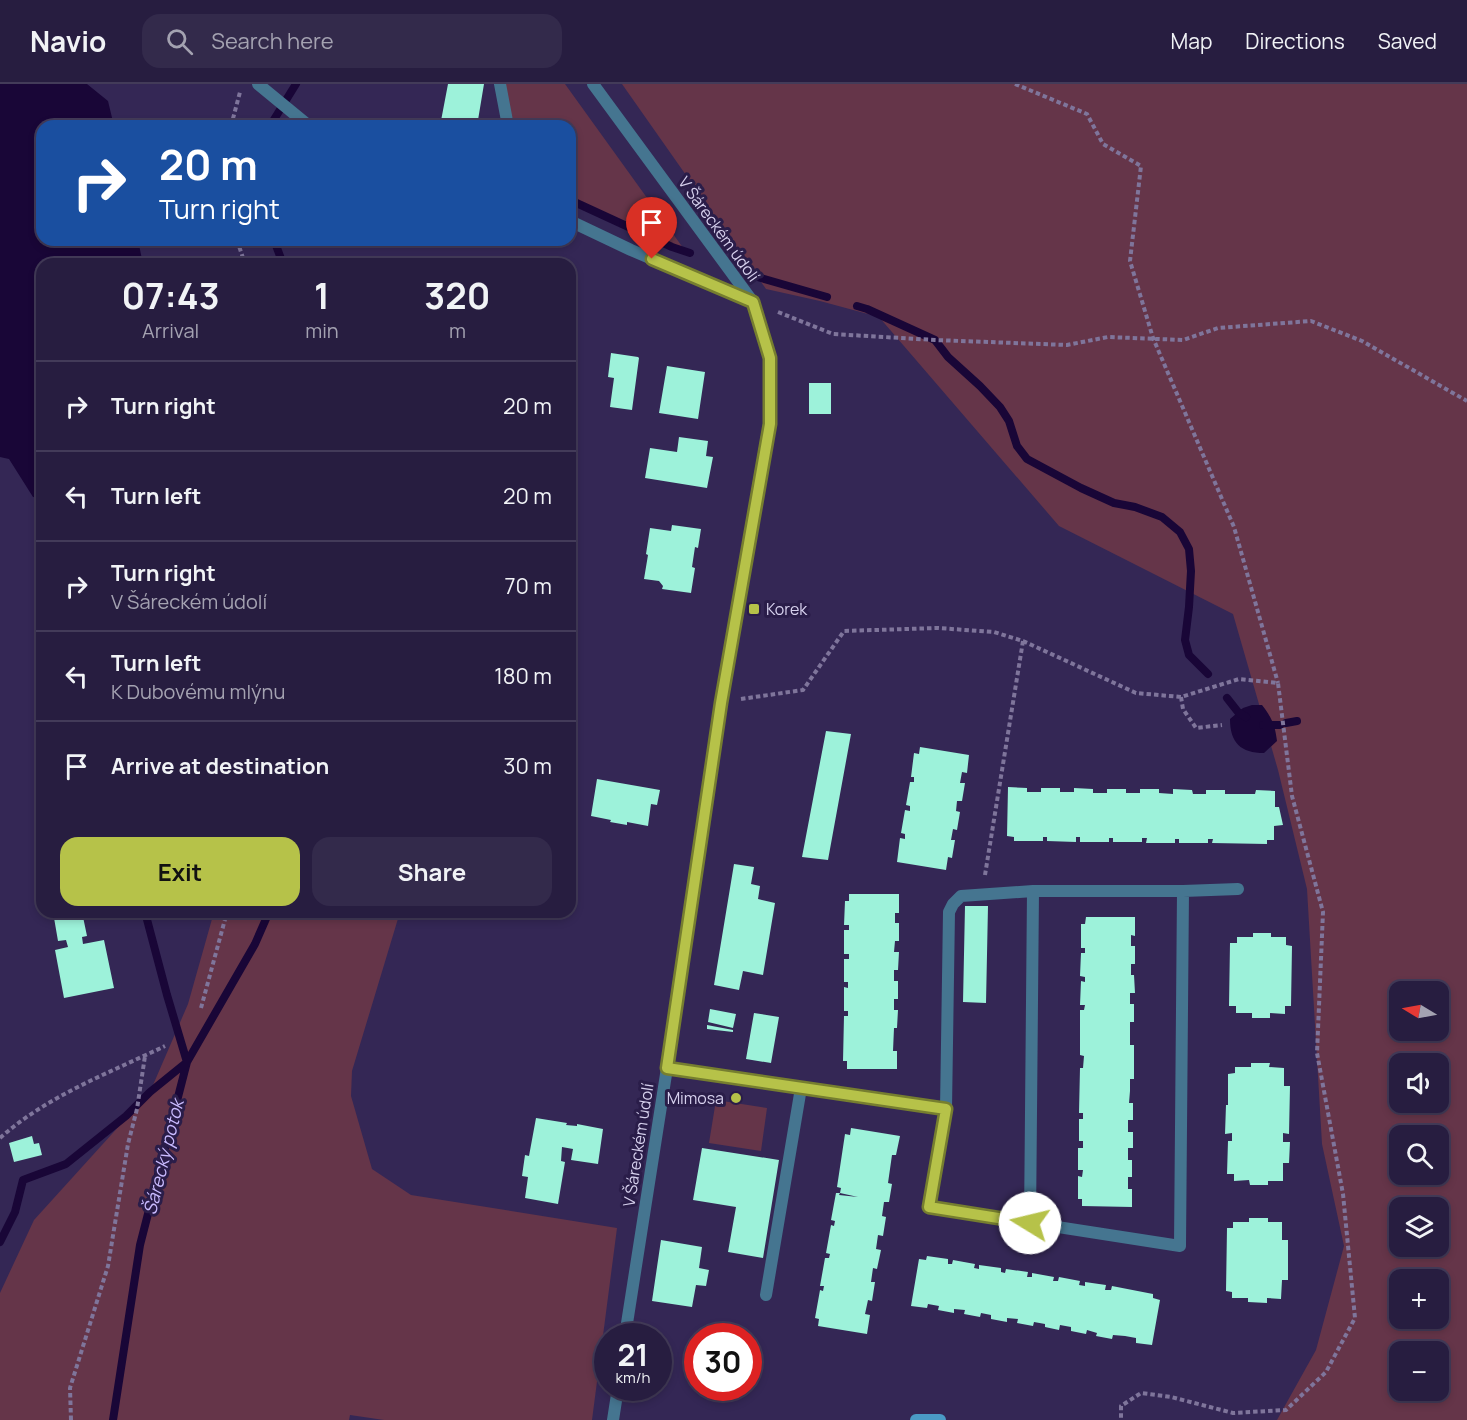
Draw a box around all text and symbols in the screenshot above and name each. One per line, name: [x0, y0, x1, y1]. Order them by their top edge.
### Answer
search box: [142, 14, 562, 68]
text: Navio: [30, 22, 106, 60]
icon: search: [163, 25, 196, 58]
text: Search here: [211, 26, 334, 56]
text: Map: [1171, 27, 1212, 55]
text: Directions: [1245, 27, 1345, 55]
text: Saved: [1378, 27, 1437, 55]
text: 20 m: [159, 135, 258, 193]
icon: right: [60, 144, 138, 222]
street label: V Šáreckém údolí: [673, 172, 765, 286]
text: Turn right: [159, 190, 280, 227]
pin: [626, 197, 677, 259]
icon: arrive: [635, 206, 668, 239]
text: 07:43: [122, 271, 220, 320]
text: 1: [314, 271, 330, 320]
text: 320: [424, 271, 490, 320]
text: Arrival: [142, 317, 199, 344]
text: min: [305, 317, 339, 344]
text: m: [449, 317, 466, 344]
icon: right: [60, 390, 93, 423]
text: Turn right: [111, 391, 216, 421]
text: 20 m: [503, 391, 552, 421]
icon: left: [60, 480, 93, 513]
text: Turn left: [111, 481, 201, 511]
text: 20 m: [503, 481, 552, 511]
text: Turn right: [111, 558, 216, 588]
icon: right: [60, 570, 93, 603]
text: 70 m: [504, 571, 552, 601]
text: V Šáreckém údolí: [111, 588, 267, 615]
place label: Korek: [766, 598, 808, 620]
marker: Korek: [747, 602, 761, 616]
text: Turn left: [111, 648, 201, 678]
icon: left: [60, 660, 93, 693]
text: 180 m: [494, 661, 552, 691]
text: K Dubovému mlýnu: [111, 678, 285, 705]
icon: arrive: [60, 750, 93, 783]
text: Arrive at destination: [111, 751, 329, 781]
text: 30 m: [503, 751, 552, 781]
button: Exit: [60, 837, 300, 906]
button: Share: [312, 837, 552, 906]
north arrow: [1389, 981, 1449, 1041]
map controls: [1389, 981, 1449, 1401]
button: sound: [1389, 1053, 1449, 1113]
street label: V Šáreckém údolí: [617, 1081, 659, 1208]
place label: Mimosa: [667, 1087, 724, 1109]
marker: Mimosa: [729, 1091, 743, 1105]
water label: Šárecký potok: [137, 1094, 190, 1217]
button: search: [1389, 1125, 1449, 1185]
position arrow: [998, 1191, 1062, 1255]
button: layers: [1389, 1197, 1449, 1257]
button: +: [1389, 1269, 1449, 1329]
speed limit sign: 30: [684, 1323, 762, 1401]
text: 21: [617, 1334, 649, 1375]
button: −: [1389, 1341, 1449, 1401]
text: km/h: [616, 1367, 650, 1388]

